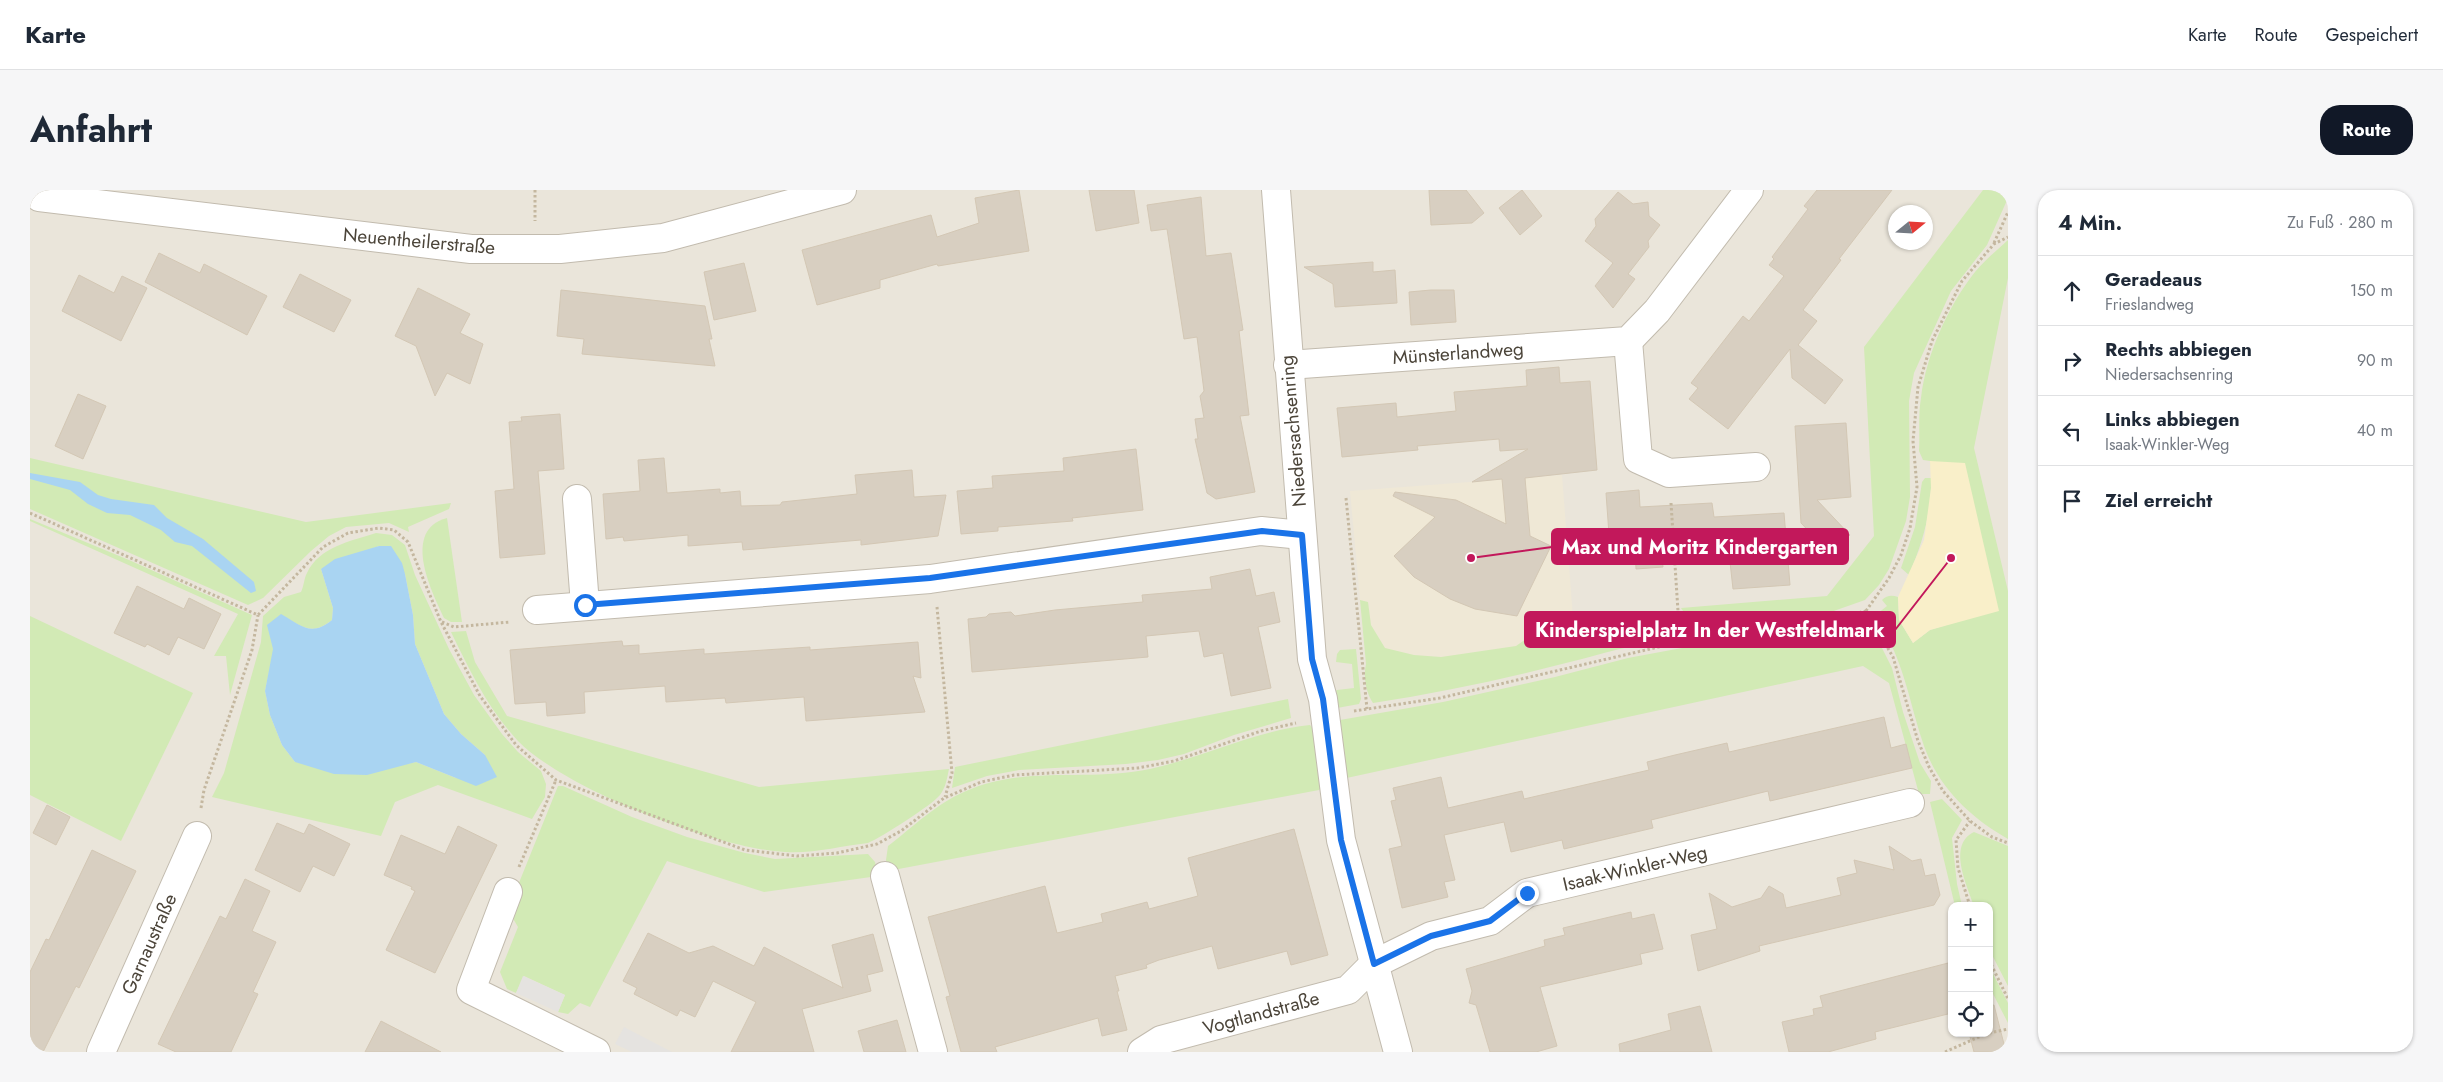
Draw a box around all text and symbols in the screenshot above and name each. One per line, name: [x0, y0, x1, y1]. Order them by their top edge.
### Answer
text: Karte: [25, 17, 86, 52]
text: Karte: [2188, 22, 2227, 48]
text: Route: [2255, 22, 2297, 48]
text: Gespeichert: [2325, 22, 2418, 48]
text: Anfahrt: [30, 105, 152, 155]
button: Route: [2320, 105, 2413, 155]
north arrow: [1888, 205, 1933, 250]
text: 4 Min.: [2058, 208, 2122, 238]
text: Zu Fuß · 280 m: [2287, 211, 2393, 234]
street label: Neuentheilerstraße: [342, 221, 496, 261]
text: Geradeaus: [2105, 266, 2202, 293]
icon: ahead: [2058, 277, 2086, 305]
text: 150 m: [2350, 279, 2393, 302]
text: Frieslandweg: [2105, 293, 2194, 316]
street label: Münsterlandweg: [1391, 335, 1525, 371]
text: Rechts abbiegen: [2105, 336, 2252, 363]
icon: right: [2058, 347, 2086, 375]
text: 90 m: [2357, 349, 2393, 372]
street label: Niedersachsenring: [1273, 354, 1313, 508]
text: Niedersachsenring: [2105, 363, 2233, 386]
text: Links abbiegen: [2105, 406, 2240, 433]
icon: left: [2058, 417, 2086, 445]
text: 40 m: [2357, 419, 2393, 442]
text: Isaak-Winkler-Weg: [2105, 433, 2229, 456]
icon: arrive: [2058, 487, 2086, 515]
text: Ziel erreicht: [2105, 487, 2212, 514]
callout: Max und Moritz Kindergarten: [1552, 529, 1848, 564]
text: Max und Moritz Kindergarten: [1562, 533, 1838, 562]
route start: [574, 594, 597, 617]
callout: Kinderspielplatz In der Westfeldmark: [1525, 612, 1895, 647]
text: Kinderspielplatz In der Westfeldmark: [1535, 616, 1885, 645]
street label: Isaak-Winkler-Weg: [1560, 838, 1710, 898]
route end: [1516, 882, 1539, 905]
street label: Garnaustraße: [115, 889, 183, 999]
map controls: [1948, 902, 1993, 1037]
button: +: [1948, 902, 1993, 947]
button: −: [1948, 947, 1993, 992]
street label: Vogtlandstraße: [1200, 984, 1322, 1042]
button: locate: [1948, 992, 1993, 1037]

